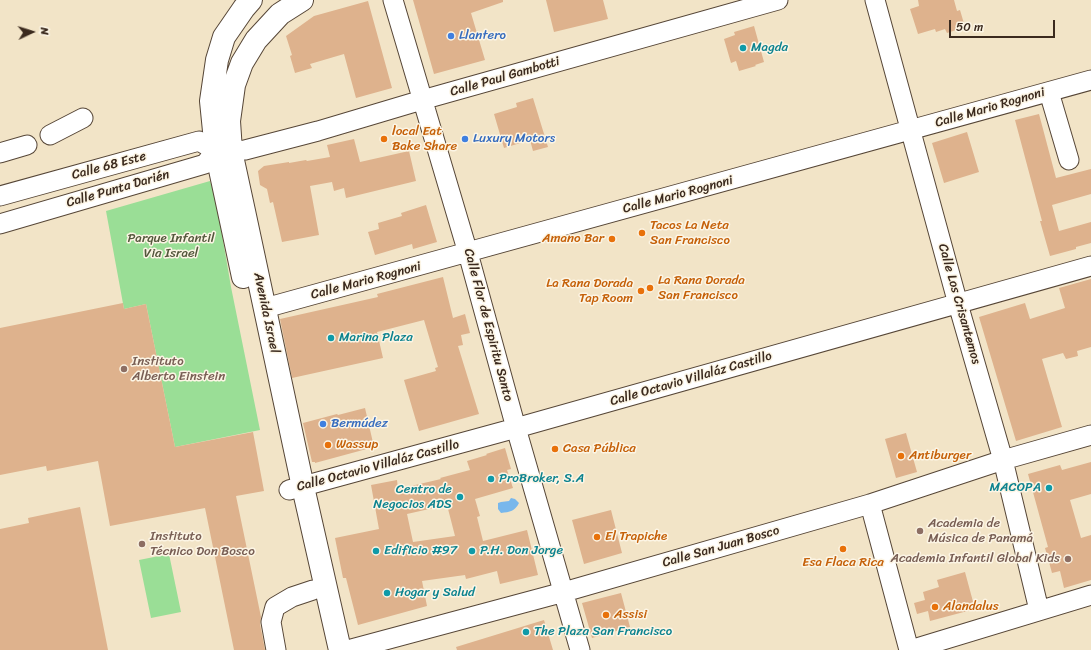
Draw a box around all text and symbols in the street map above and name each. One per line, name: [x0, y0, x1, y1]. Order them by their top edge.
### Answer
north arrow: [12, 12, 52, 52]
scale bar: [951, 12, 1057, 38]
text: 50 m: [956, 16, 983, 38]
text: N: [35, 27, 54, 36]
place label: Llantero: [459, 28, 506, 44]
marker: Llantero: [446, 31, 456, 41]
place label: Magda: [751, 40, 788, 56]
marker: Magda: [738, 43, 748, 53]
street label: Calle Paul Gambotti: [449, 54, 561, 100]
street label: Calle Mario Rognoni: [933, 85, 1047, 131]
place label: local Eat Bake Share: [392, 124, 457, 155]
place label: Luxury Motors: [473, 131, 555, 147]
marker: local Eat Bake Share: [379, 134, 389, 144]
marker: Luxury Motors: [460, 134, 470, 144]
street label: Calle 68 Este: [70, 149, 148, 183]
street label: Calle Punta Darién: [65, 167, 171, 211]
street label: Calle Mario Rognoni: [621, 173, 735, 217]
place label: Tacos La Neta San Francisco: [650, 218, 730, 249]
marker: Tacos La Neta San Francisco: [637, 228, 647, 238]
park label: Parque Infantil Via Israel: [127, 231, 215, 262]
place label: Amano Bar: [542, 231, 604, 247]
marker: Amano Bar: [607, 234, 617, 244]
street label: Calle Los Crisantemos: [934, 242, 984, 366]
street label: Calle Flor de Espiritu Santo: [460, 247, 516, 403]
street label: Calle Mario Rognoni: [309, 259, 423, 303]
street label: Avenida Israel: [250, 271, 282, 355]
place label: La Rana Dorada San Francisco: [658, 273, 745, 304]
place label: La Rana Dorada Tap Room: [546, 276, 633, 307]
marker: La Rana Dorada San Francisco: [645, 283, 655, 293]
marker: La Rana Dorada Tap Room: [636, 286, 646, 296]
place label: Marina Plaza: [339, 330, 413, 346]
marker: Marina Plaza: [326, 333, 336, 343]
street label: Calle Octavio Villaláz Castillo: [608, 348, 774, 410]
place label: Instituto Alberto Einstein: [132, 354, 225, 385]
marker: Instituto Alberto Einstein: [119, 364, 129, 374]
place label: Bermúdez: [331, 416, 388, 432]
marker: Bermúdez: [318, 419, 328, 429]
street label: Calle Octavio Villaláz Castillo: [295, 437, 461, 495]
place label: Wassup: [336, 437, 378, 453]
marker: Wassup: [323, 440, 333, 450]
place label: Casa Pública: [563, 441, 636, 457]
marker: Casa Pública: [550, 444, 560, 454]
place label: Antiburger: [909, 448, 971, 464]
marker: Antiburger: [896, 451, 906, 461]
place label: ProBroker, S.A: [499, 471, 584, 487]
marker: ProBroker, S.A: [486, 474, 496, 484]
place label: MACOPA: [989, 480, 1041, 496]
place label: Centro de Negocios ADS: [373, 482, 452, 513]
marker: MACOPA: [1044, 483, 1054, 493]
marker: Centro de Negocios ADS: [455, 492, 465, 502]
place label: Academia de Música de Panamá: [928, 516, 1033, 547]
street label: Calle San Juan Bosco: [661, 523, 781, 571]
marker: Academia de Música de Panamá: [915, 526, 925, 536]
place label: Instituto Técnico Don Bosco: [150, 529, 255, 560]
place label: El Trapiche: [605, 529, 667, 545]
marker: El Trapiche: [592, 532, 602, 542]
marker: Instituto Técnico Don Bosco: [137, 539, 147, 549]
place label: Edificio #97: [384, 543, 457, 559]
place label: P.H. Don Jorge: [480, 543, 563, 559]
marker: Esa Flaca Rica: [838, 544, 848, 554]
marker: Edificio #97: [371, 546, 381, 556]
marker: P.H. Don Jorge: [467, 546, 477, 556]
place label: Academia Infantil Global Kids: [890, 551, 1060, 567]
marker: Academia Infantil Global Kids: [1063, 554, 1073, 564]
place label: Esa Flaca Rica: [802, 555, 884, 571]
place label: Hogar y Salud: [395, 585, 475, 601]
marker: Hogar y Salud: [382, 588, 392, 598]
place label: Alandalus: [943, 599, 999, 615]
marker: Alandalus: [930, 602, 940, 612]
place label: Assisi: [614, 607, 647, 623]
marker: Assisi: [601, 610, 611, 620]
place label: The Plaza San Francisco: [534, 624, 672, 640]
marker: The Plaza San Francisco: [521, 627, 531, 637]

